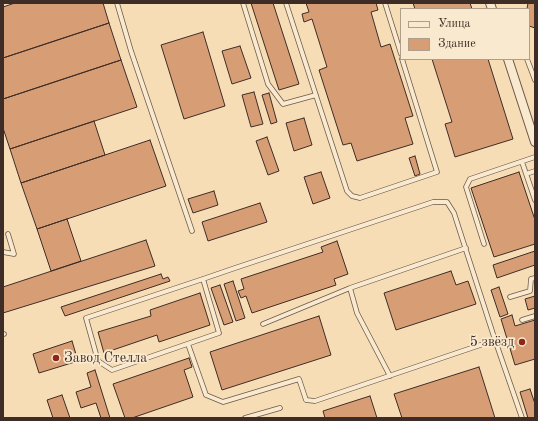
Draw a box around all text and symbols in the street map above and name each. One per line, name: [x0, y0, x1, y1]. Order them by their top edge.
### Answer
legend: [400, 8, 530, 60]
text: Улица: [438, 18, 471, 30]
text: Здание: [438, 38, 476, 50]
place label: 5 звёзд: [470, 334, 514, 350]
marker: 5 звёзд: [517, 337, 527, 347]
place label: Завод Стелла: [64, 350, 147, 366]
marker: Завод Стелла: [51, 353, 61, 363]

